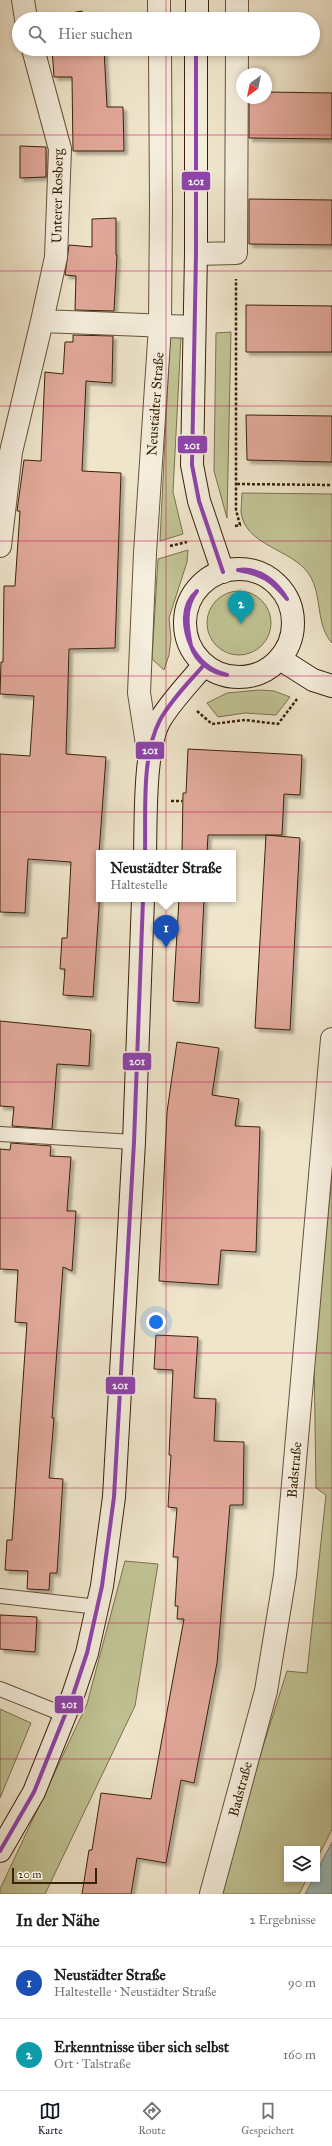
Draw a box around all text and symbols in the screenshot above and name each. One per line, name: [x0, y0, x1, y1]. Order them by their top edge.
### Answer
search box: [12, 12, 320, 56]
icon: search: [26, 23, 48, 45]
text: Hier suchen: [58, 25, 133, 43]
north arrow: [236, 68, 272, 104]
street label: Unterer Rosberg: [48, 148, 67, 243]
line badge: 201: [181, 171, 211, 191]
text: 201: [188, 175, 205, 188]
street label: Neustädter Straße: [143, 351, 168, 457]
line badge: 201: [177, 435, 208, 454]
text: 201: [184, 439, 201, 452]
pin: 2: [228, 591, 254, 624]
line badge: 201: [135, 741, 165, 760]
text: 201: [142, 744, 159, 757]
popup: [96, 850, 236, 902]
text: Neustädter Straße: [110, 859, 222, 877]
text: Haltestelle: [110, 877, 168, 893]
pin: 1: [153, 915, 179, 948]
line badge: 201: [122, 1052, 152, 1071]
text: 201: [129, 1055, 146, 1068]
your location: [146, 1312, 166, 1332]
line badge: 201: [105, 1376, 136, 1395]
text: 201: [112, 1379, 129, 1392]
street label: Badstraße: [284, 1441, 305, 1499]
line badge: 201: [54, 1695, 84, 1714]
text: 201: [61, 1698, 78, 1711]
street label: Badstraße: [225, 1759, 256, 1819]
map controls: [284, 1846, 320, 1882]
button: layers: [284, 1846, 320, 1882]
scale bar: [12, 1866, 97, 1885]
text: 20 m: [18, 1868, 41, 1881]
text: In der Nähe: [16, 1910, 100, 1931]
text: 2 Ergebnisse: [249, 1912, 316, 1928]
text: Neustädter Straße: [54, 1966, 166, 1984]
text: 1: [26, 1975, 32, 1991]
text: 90 m: [288, 1975, 316, 1991]
text: Haltestelle · Neustädter Straße: [54, 1984, 217, 2000]
text: Erkenntnisse über sich selbst: [54, 2038, 229, 2056]
text: 2: [26, 2047, 32, 2063]
text: 160 m: [283, 2047, 316, 2063]
text: Ort · Talstraße: [54, 2056, 131, 2072]
tab: Karte: [38, 2100, 63, 2137]
tab: Route: [138, 2100, 166, 2137]
tab: Gespeichert: [241, 2100, 294, 2137]

